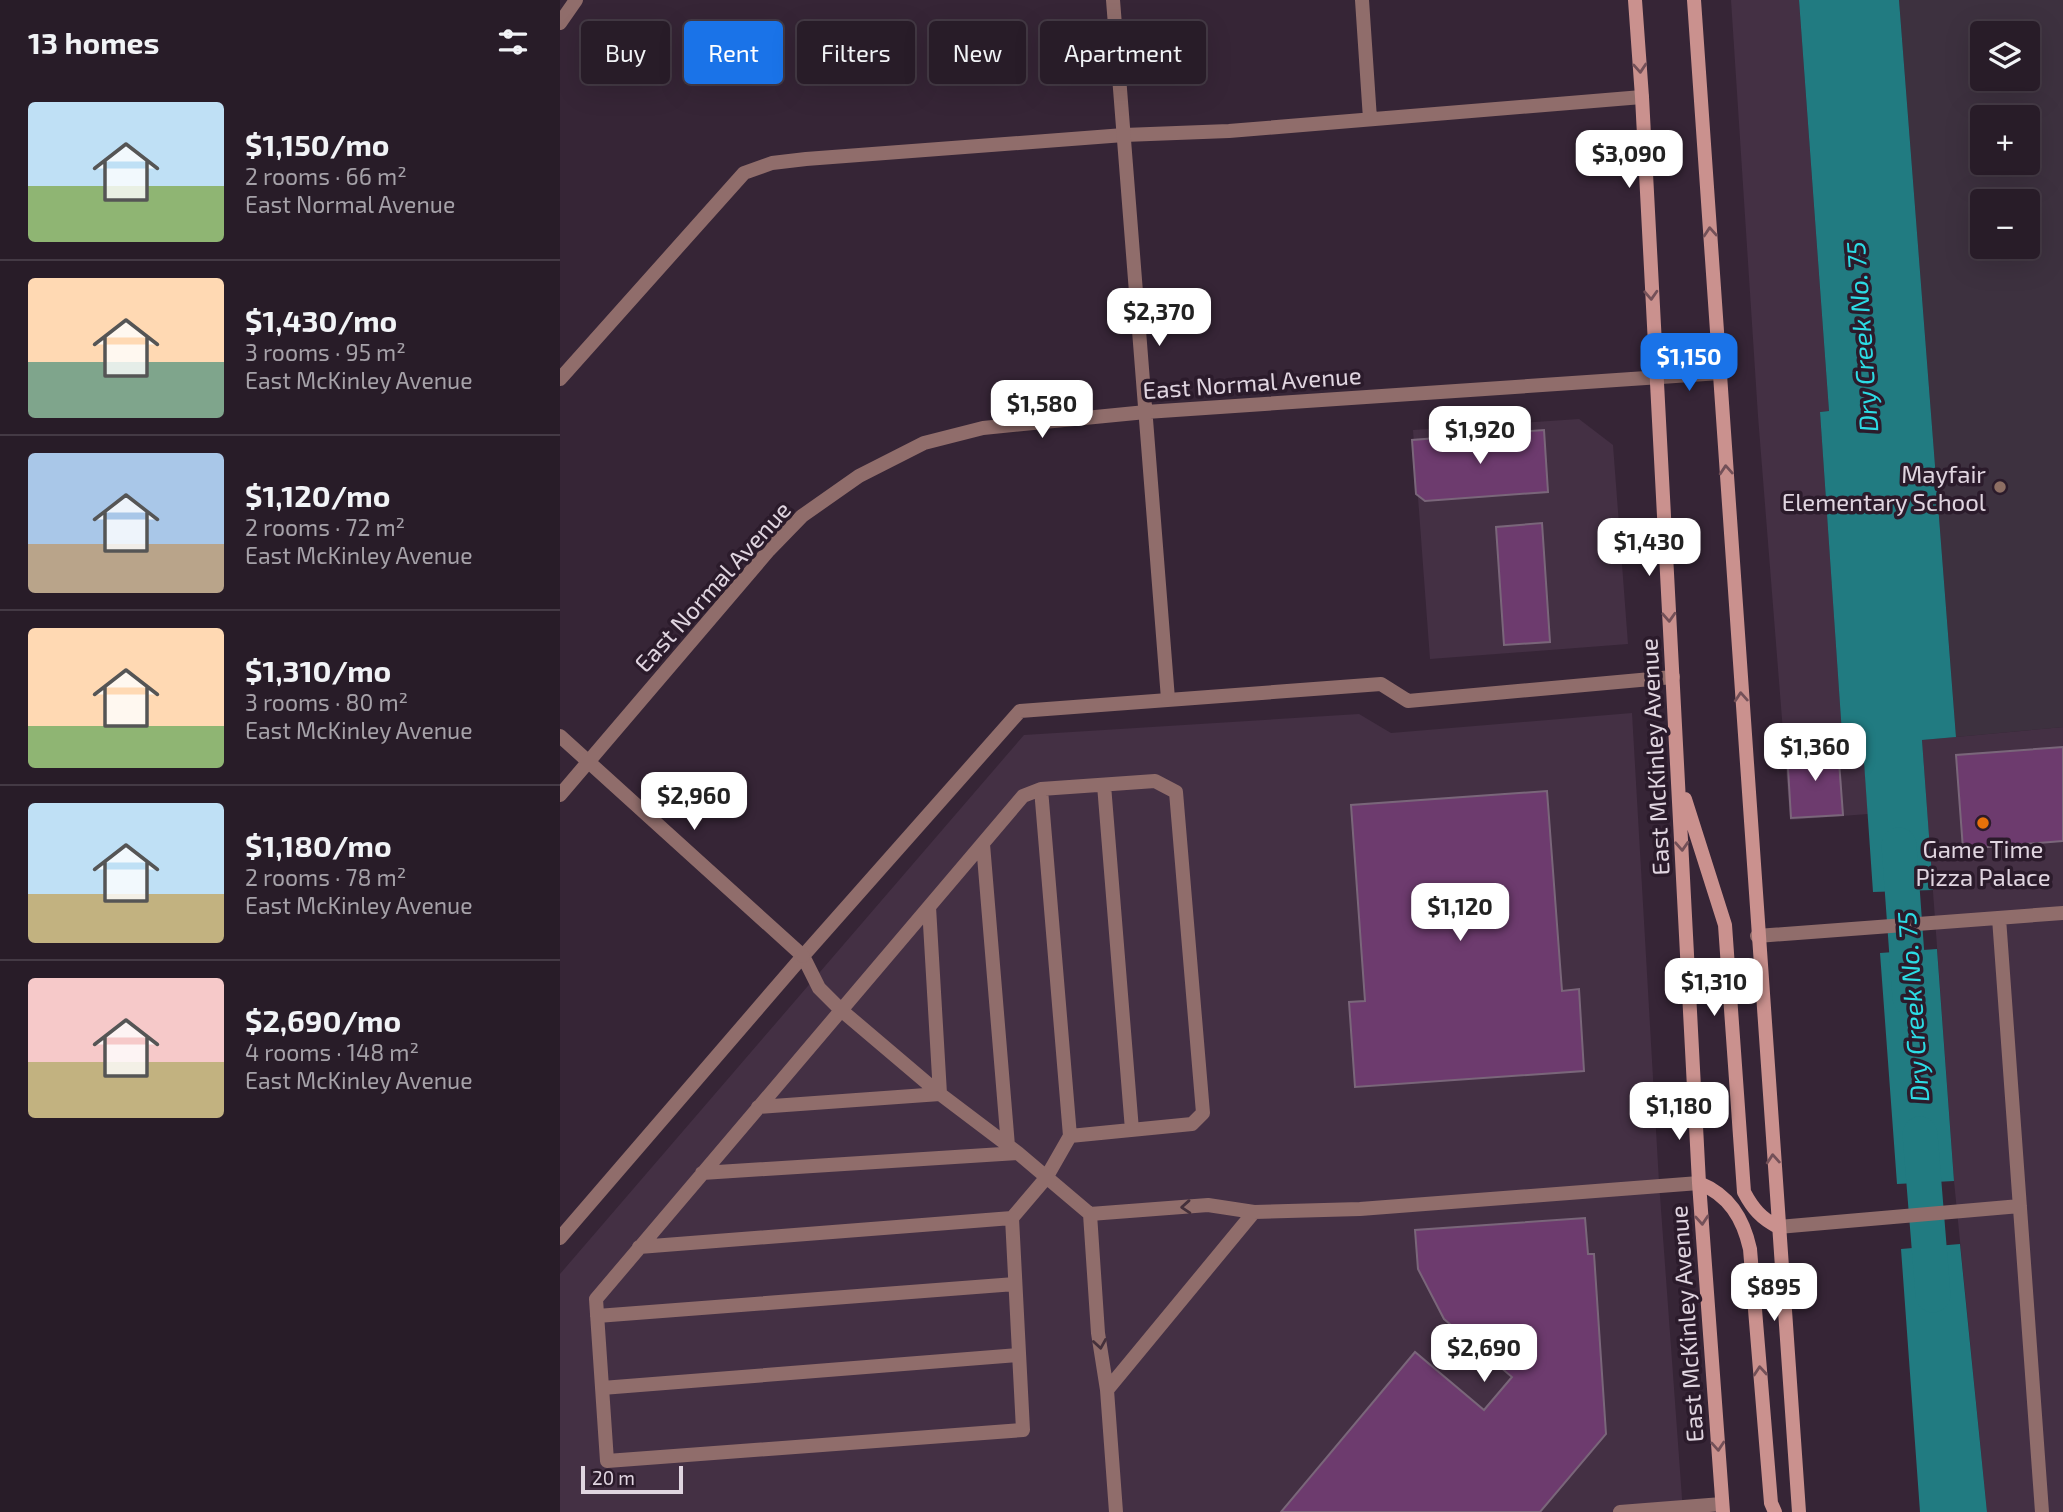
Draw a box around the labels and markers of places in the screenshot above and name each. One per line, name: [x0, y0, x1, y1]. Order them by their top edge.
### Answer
pin: $3,090: [1572, 130, 1686, 190]
pin: $2,370: [1102, 288, 1216, 348]
pin: $1,150: [1632, 334, 1746, 393]
pin: $1,580: [985, 380, 1099, 440]
pin: $1,920: [1423, 406, 1537, 466]
place label: Mayfair Elementary School: [1782, 459, 1986, 516]
marker: Mayfair Elementary School: [1992, 479, 2008, 495]
pin: $1,430: [1592, 518, 1706, 578]
pin: $1,360: [1758, 724, 1872, 783]
pin: $2,960: [637, 772, 751, 832]
marker: Game Time Pizza Palace: [1975, 815, 1991, 831]
place label: Game Time Pizza Palace: [1915, 834, 2051, 891]
pin: $1,120: [1403, 884, 1517, 943]
pin: $1,310: [1657, 958, 1771, 1018]
pin: $1,180: [1622, 1082, 1736, 1142]
pin: $895: [1733, 1264, 1815, 1323]
pin: $2,690: [1427, 1324, 1541, 1384]

